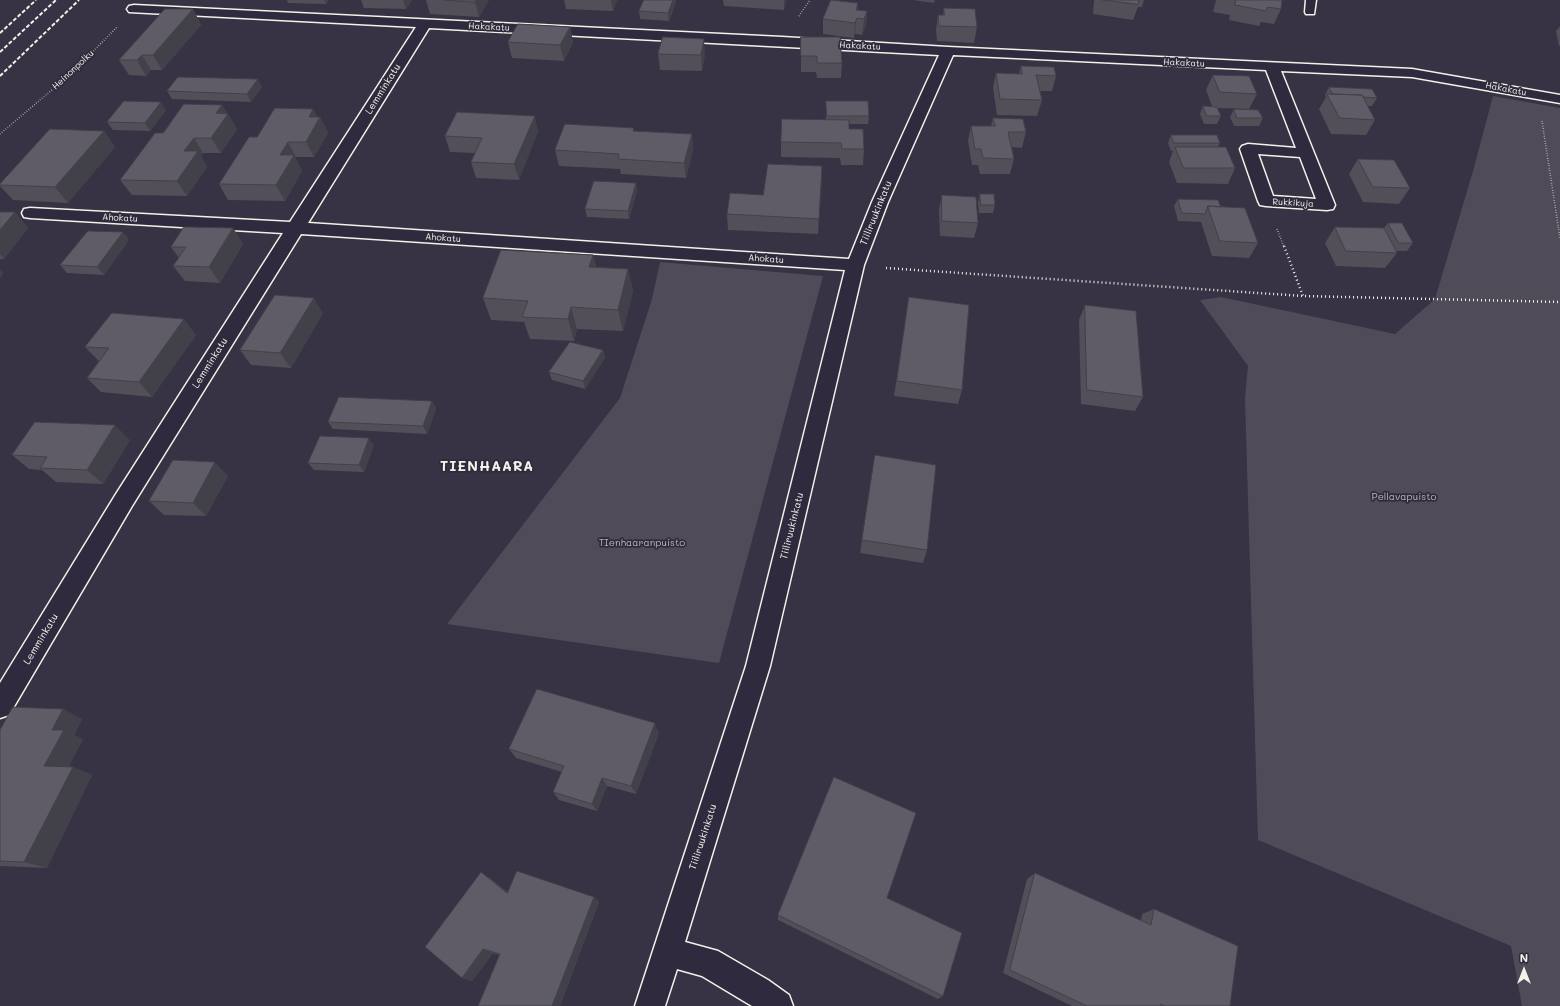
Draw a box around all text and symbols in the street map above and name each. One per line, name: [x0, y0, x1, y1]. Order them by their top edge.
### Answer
street label: Hakakatu: [468, 21, 510, 33]
street label: Hakakatu: [839, 40, 881, 52]
street label: Heinonpolku: [50, 48, 96, 92]
street label: Hakakatu: [1163, 57, 1205, 69]
street label: Lemminkatu: [363, 61, 403, 117]
street label: Hakakatu: [1485, 80, 1527, 98]
street label: Tiiliruukinkatu: [858, 179, 894, 247]
street label: Rukkikuja: [1272, 197, 1314, 209]
street label: Ahokatu: [102, 212, 138, 224]
street label: Ahokatu: [425, 231, 461, 245]
street label: Ahokatu: [748, 252, 784, 266]
street label: Lemminkatu: [190, 335, 230, 391]
district label: TIENHAARA: [440, 459, 534, 475]
street label: Tiiliruukinkatu: [778, 491, 806, 561]
park label: Pellavapuisto: [1372, 491, 1436, 503]
park label: TIenhaaranpuisto: [599, 537, 685, 549]
street label: Lemminkatu: [21, 611, 61, 667]
street label: Tiiliruukinkatu: [687, 803, 719, 871]
north arrow: [1504, 950, 1544, 990]
text: N: [1520, 950, 1528, 965]

